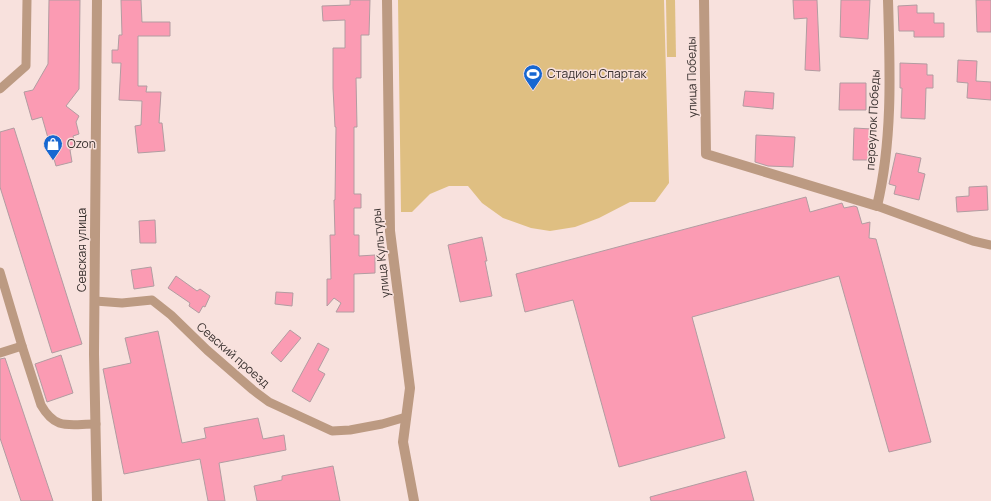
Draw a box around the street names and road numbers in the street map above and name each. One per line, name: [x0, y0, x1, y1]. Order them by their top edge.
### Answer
street label: улица Победы: [682, 36, 701, 118]
street label: переулок Победы: [861, 69, 884, 171]
street label: Севская улица: [73, 208, 90, 292]
street label: улица Культуры: [367, 208, 394, 299]
street label: Севский проезд: [193, 318, 274, 391]

